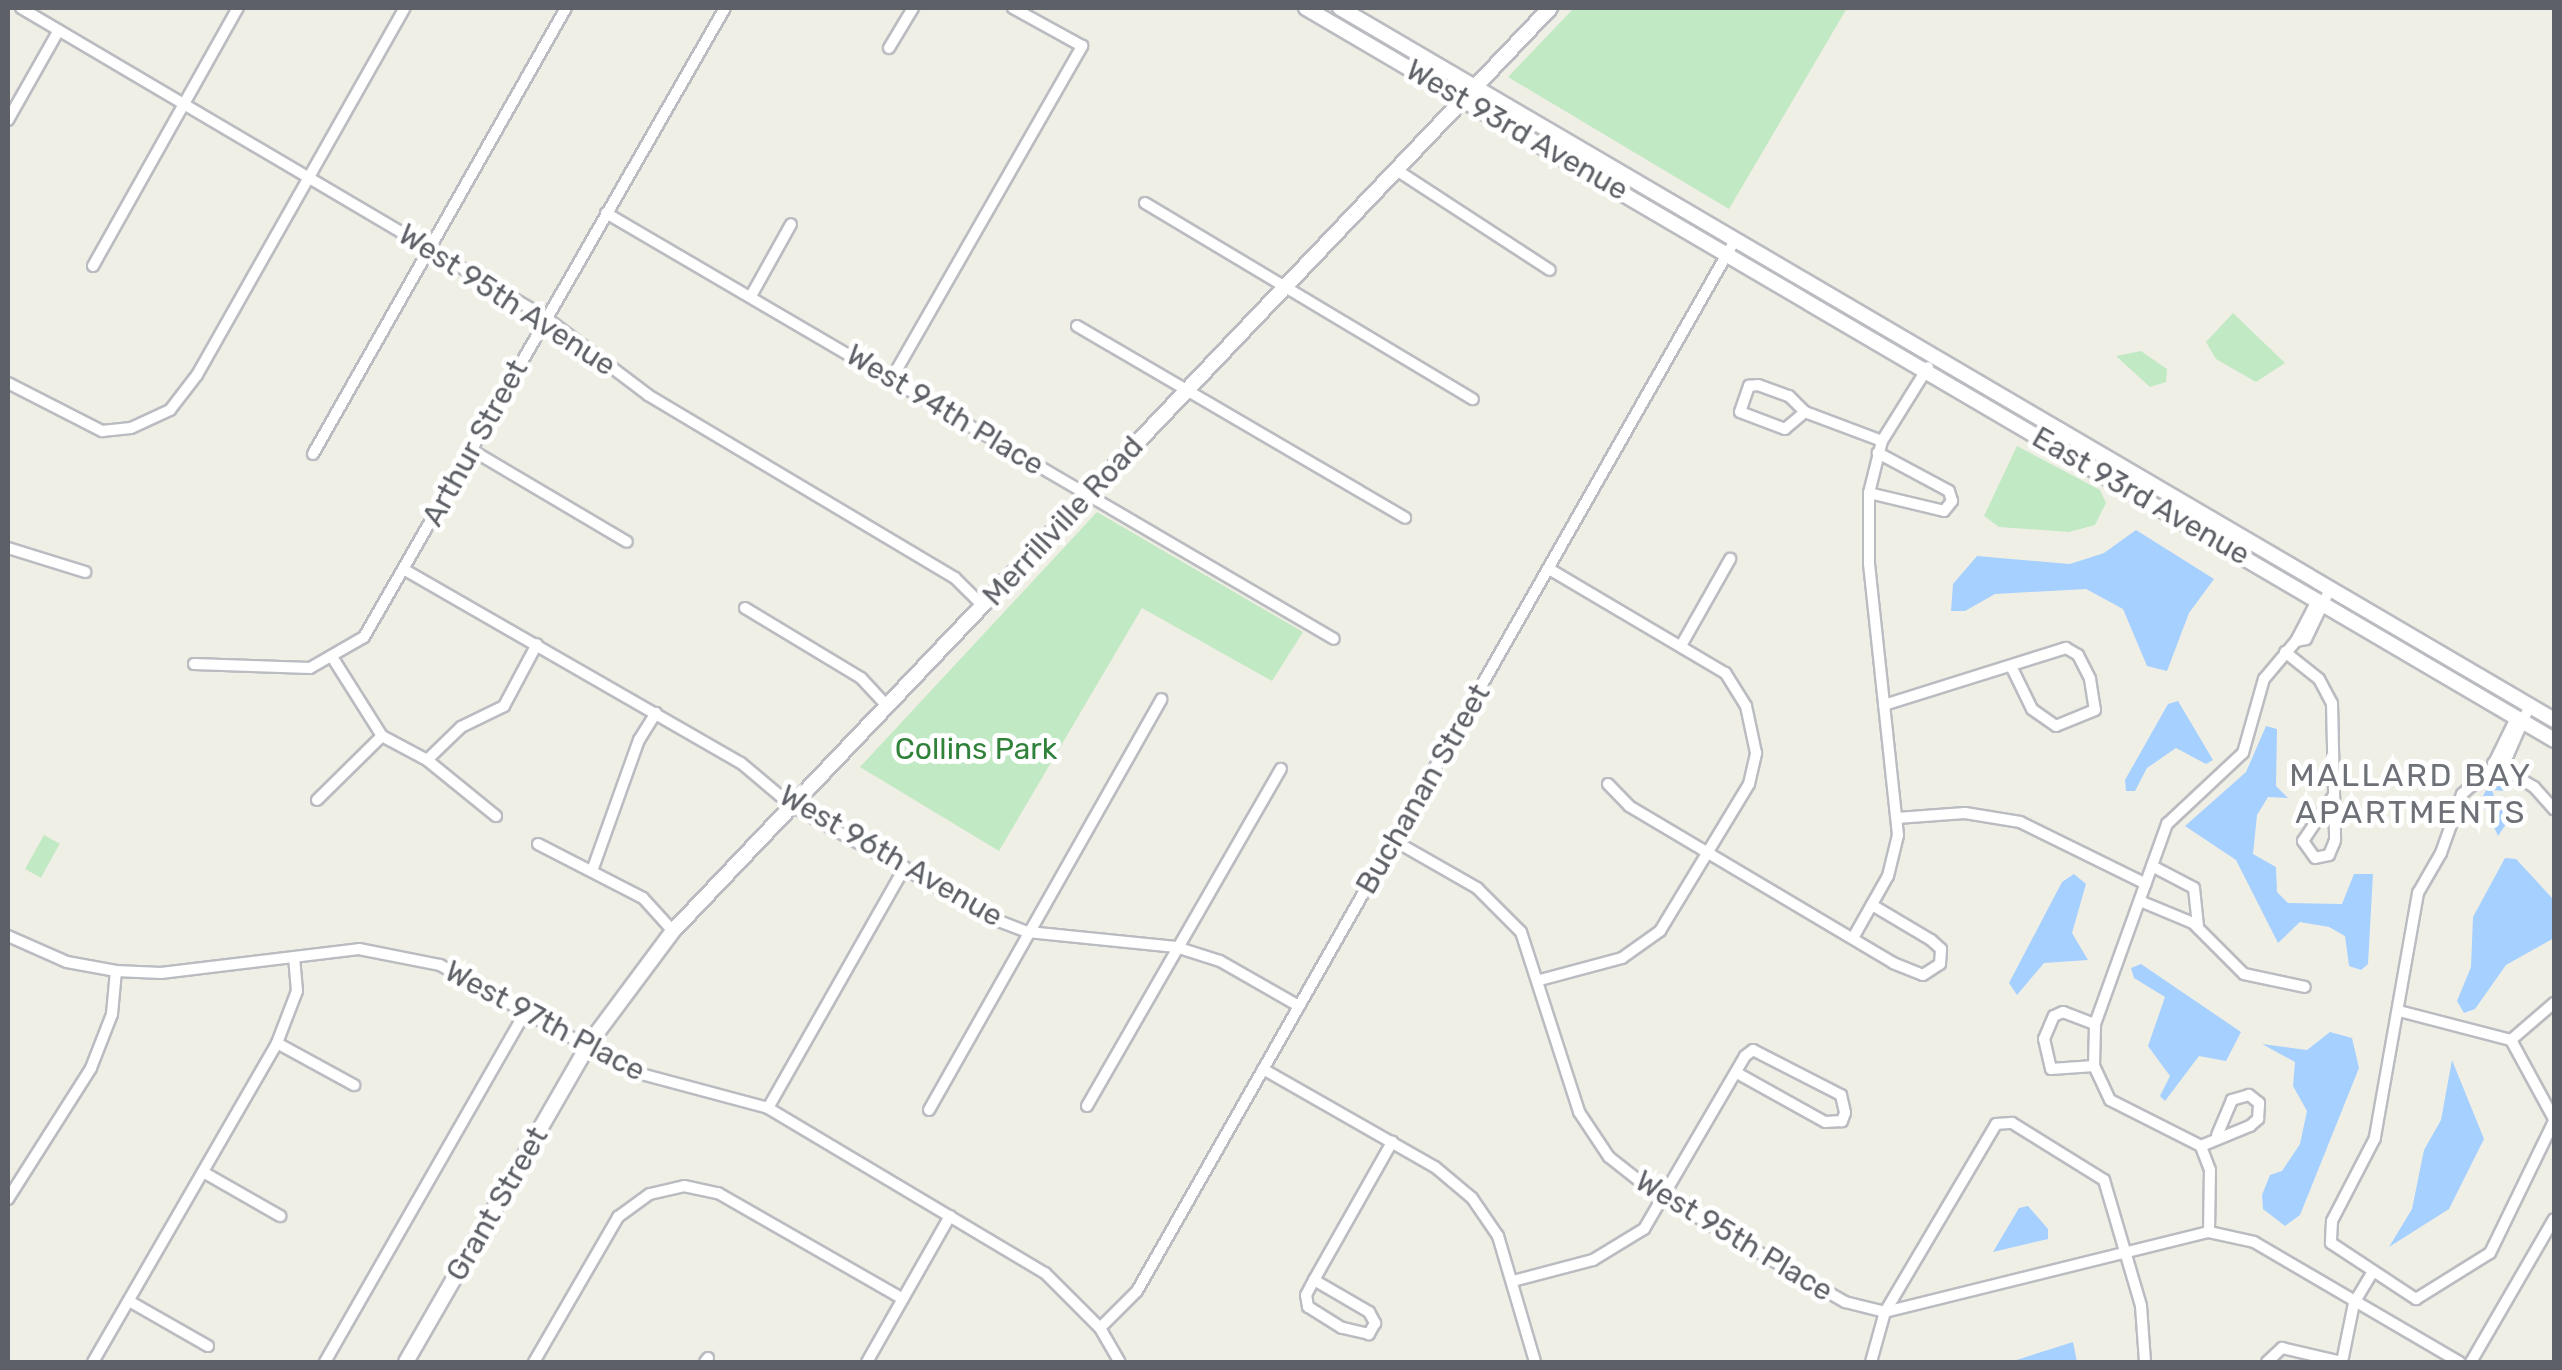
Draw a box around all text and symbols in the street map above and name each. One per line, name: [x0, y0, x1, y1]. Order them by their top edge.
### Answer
street label: West 93rd Avenue: [1399, 52, 1635, 208]
street label: West 95th Avenue: [391, 216, 623, 384]
street label: West 94th Place: [840, 337, 1050, 483]
street label: Arthur Street: [414, 353, 536, 533]
street label: East 93rd Avenue: [2026, 419, 2256, 573]
street label: Merrillville Road: [975, 429, 1151, 613]
street label: Buchanan Street: [1348, 678, 1498, 900]
park label: Collins Park: [895, 731, 1057, 767]
district label: MALLARD BAY APARTMENTS: [2289, 757, 2533, 832]
street label: West 96th Avenue: [773, 777, 1009, 935]
street label: West 97th Place: [439, 953, 651, 1089]
street label: Grant Street: [438, 1121, 556, 1287]
street label: West 95th Place: [1629, 1163, 1839, 1309]

